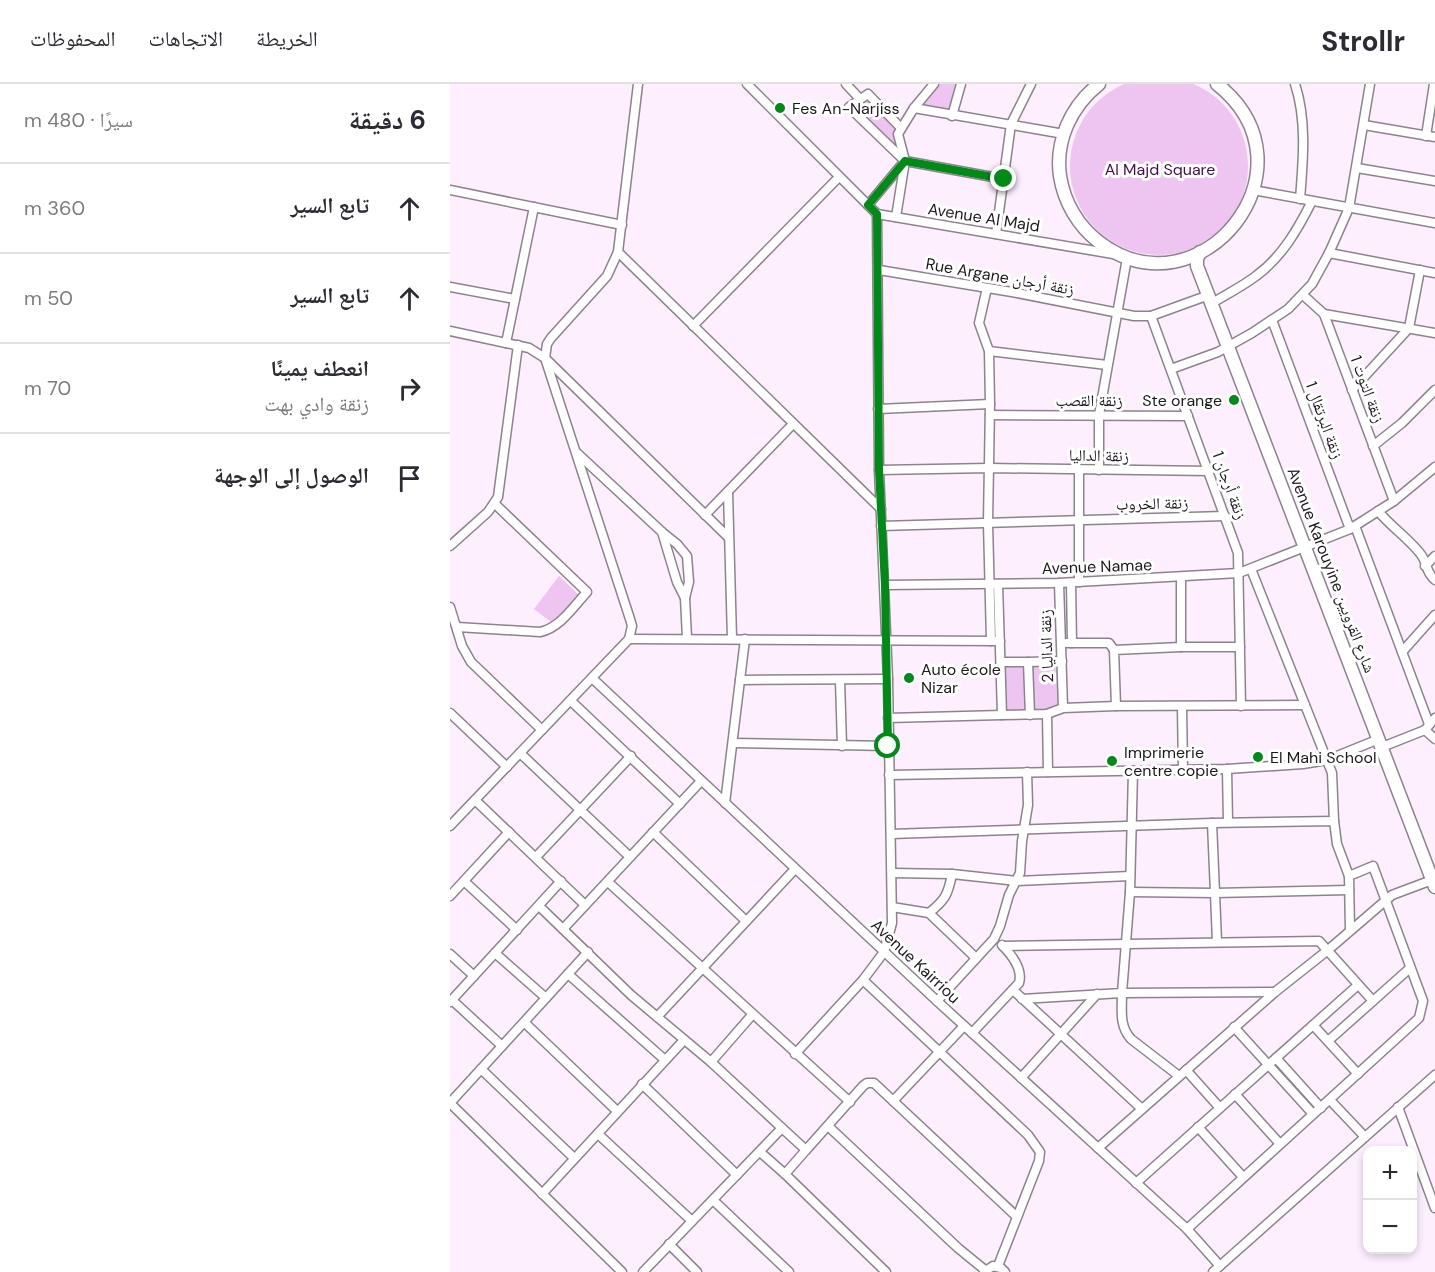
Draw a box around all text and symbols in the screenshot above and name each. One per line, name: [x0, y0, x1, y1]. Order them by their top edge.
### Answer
text: Strollr: [1321, 23, 1405, 60]
text: المحفوظات: [30, 25, 115, 53]
text: الاتجاهات: [148, 25, 223, 53]
text: الخريطة: [256, 25, 318, 53]
place label: Fes An-Narjiss: [792, 98, 900, 119]
marker: Fes An-Narjiss: [773, 101, 787, 115]
text: 6 دقيقة: [349, 103, 426, 137]
text: سيرًا · 480 m: [24, 107, 133, 133]
park label: Al Majd Square: [1105, 159, 1215, 180]
route end: [990, 165, 1016, 191]
text: تابع السير: [290, 191, 369, 220]
icon: ahead: [393, 192, 426, 225]
text: 360 m: [24, 195, 85, 221]
street label: Avenue Al Majd: [926, 198, 1041, 237]
street label: Rue Argane زنقة أرجان: [924, 253, 1076, 300]
text: تابع السير: [290, 281, 369, 310]
icon: ahead: [393, 282, 426, 315]
text: 50 m: [24, 285, 73, 311]
street label: زنقة التوت 1: [1346, 353, 1389, 426]
text: انعطف يمينًا: [271, 354, 369, 383]
icon: right: [393, 372, 426, 405]
text: 70 m: [24, 375, 71, 401]
street label: زنقة البرتقال 1: [1301, 378, 1348, 462]
street label: زنقة القصب: [1055, 390, 1123, 411]
place label: Ste orange: [1142, 390, 1222, 411]
text: زنقة وادي بهت: [264, 391, 369, 417]
marker: Ste orange: [1227, 393, 1241, 407]
street label: زنقة الداليا: [1069, 444, 1129, 467]
street label: زنقة أرجان 1: [1208, 448, 1252, 522]
text: الوصول إلى الوجهة: [214, 461, 369, 490]
icon: arrive: [393, 462, 426, 495]
street label: Avenue Karouyine شارع القرويين: [1283, 464, 1380, 676]
street label: زنقة الخروب: [1116, 492, 1188, 515]
street label: Avenue Namae: [1041, 554, 1153, 579]
street label: زنقة الداليا 2: [1035, 609, 1058, 683]
place label: Auto école Nizar: [921, 659, 1001, 698]
marker: Auto école Nizar: [902, 671, 916, 685]
route start: [874, 732, 900, 758]
place label: Imprimerie centre copie: [1124, 742, 1218, 781]
place label: El Mahi School: [1270, 747, 1377, 768]
marker: El Mahi School: [1251, 750, 1265, 764]
marker: Imprimerie centre copie: [1105, 754, 1119, 768]
street label: Avenue Kairriou: [867, 915, 965, 1008]
map controls: [1363, 1146, 1417, 1254]
button: +: [1363, 1146, 1417, 1200]
button: −: [1363, 1200, 1417, 1254]

